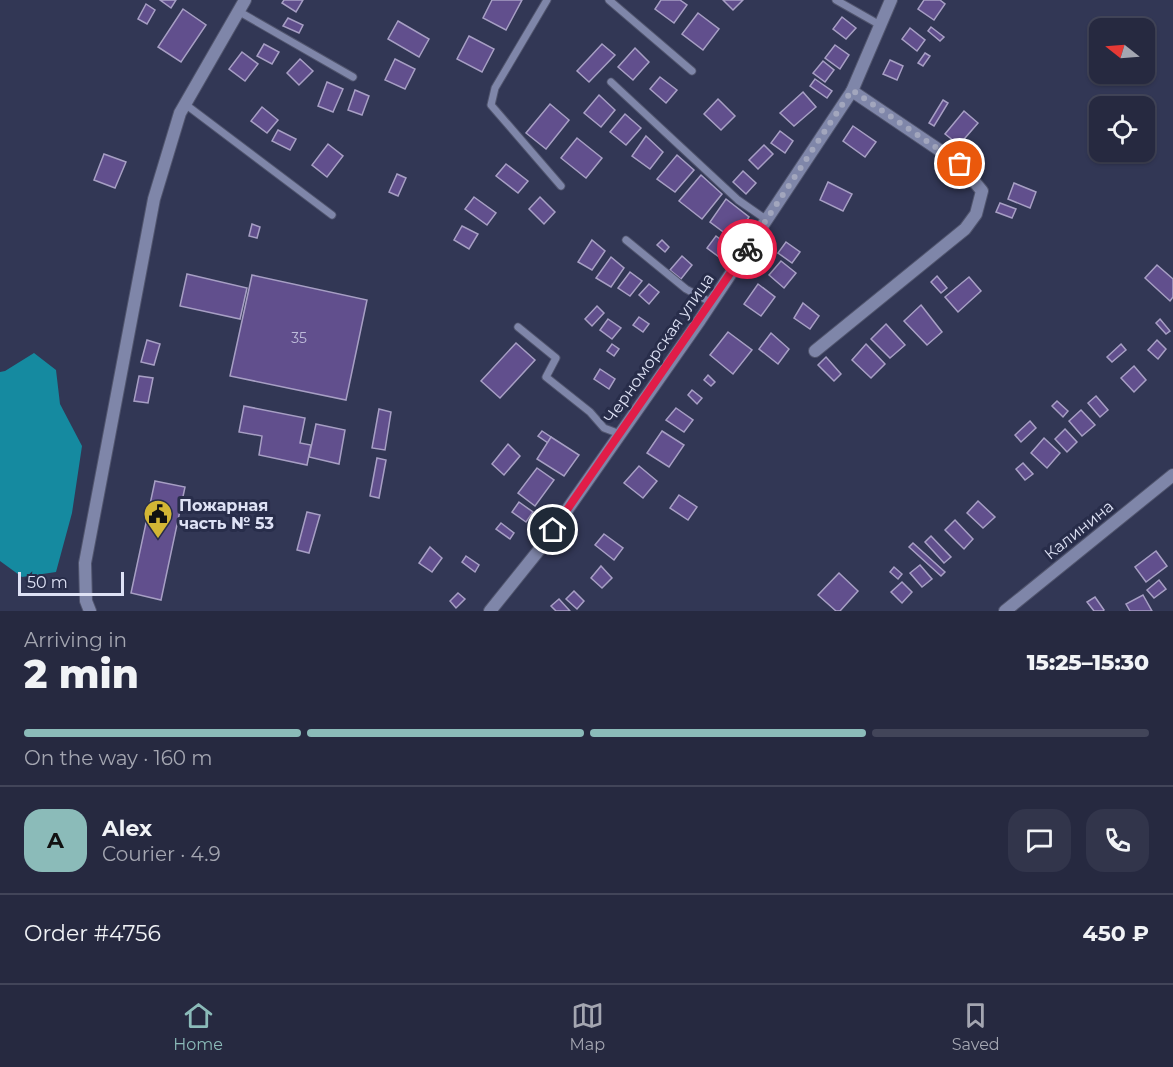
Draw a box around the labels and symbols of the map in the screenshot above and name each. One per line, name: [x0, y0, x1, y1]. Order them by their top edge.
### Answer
north arrow: [1089, 18, 1155, 84]
pin: [934, 138, 985, 189]
courier: [717, 219, 777, 279]
street label: Черноморская улица: [600, 269, 718, 427]
house number: 35: [291, 329, 307, 347]
place label: Пожарная часть № 53: [179, 496, 274, 533]
street label: Калинина: [1041, 496, 1117, 564]
public building icon: Пожарная часть № 53: [142, 498, 174, 540]
pin: [527, 504, 578, 555]
scale bar: [18, 569, 124, 596]

